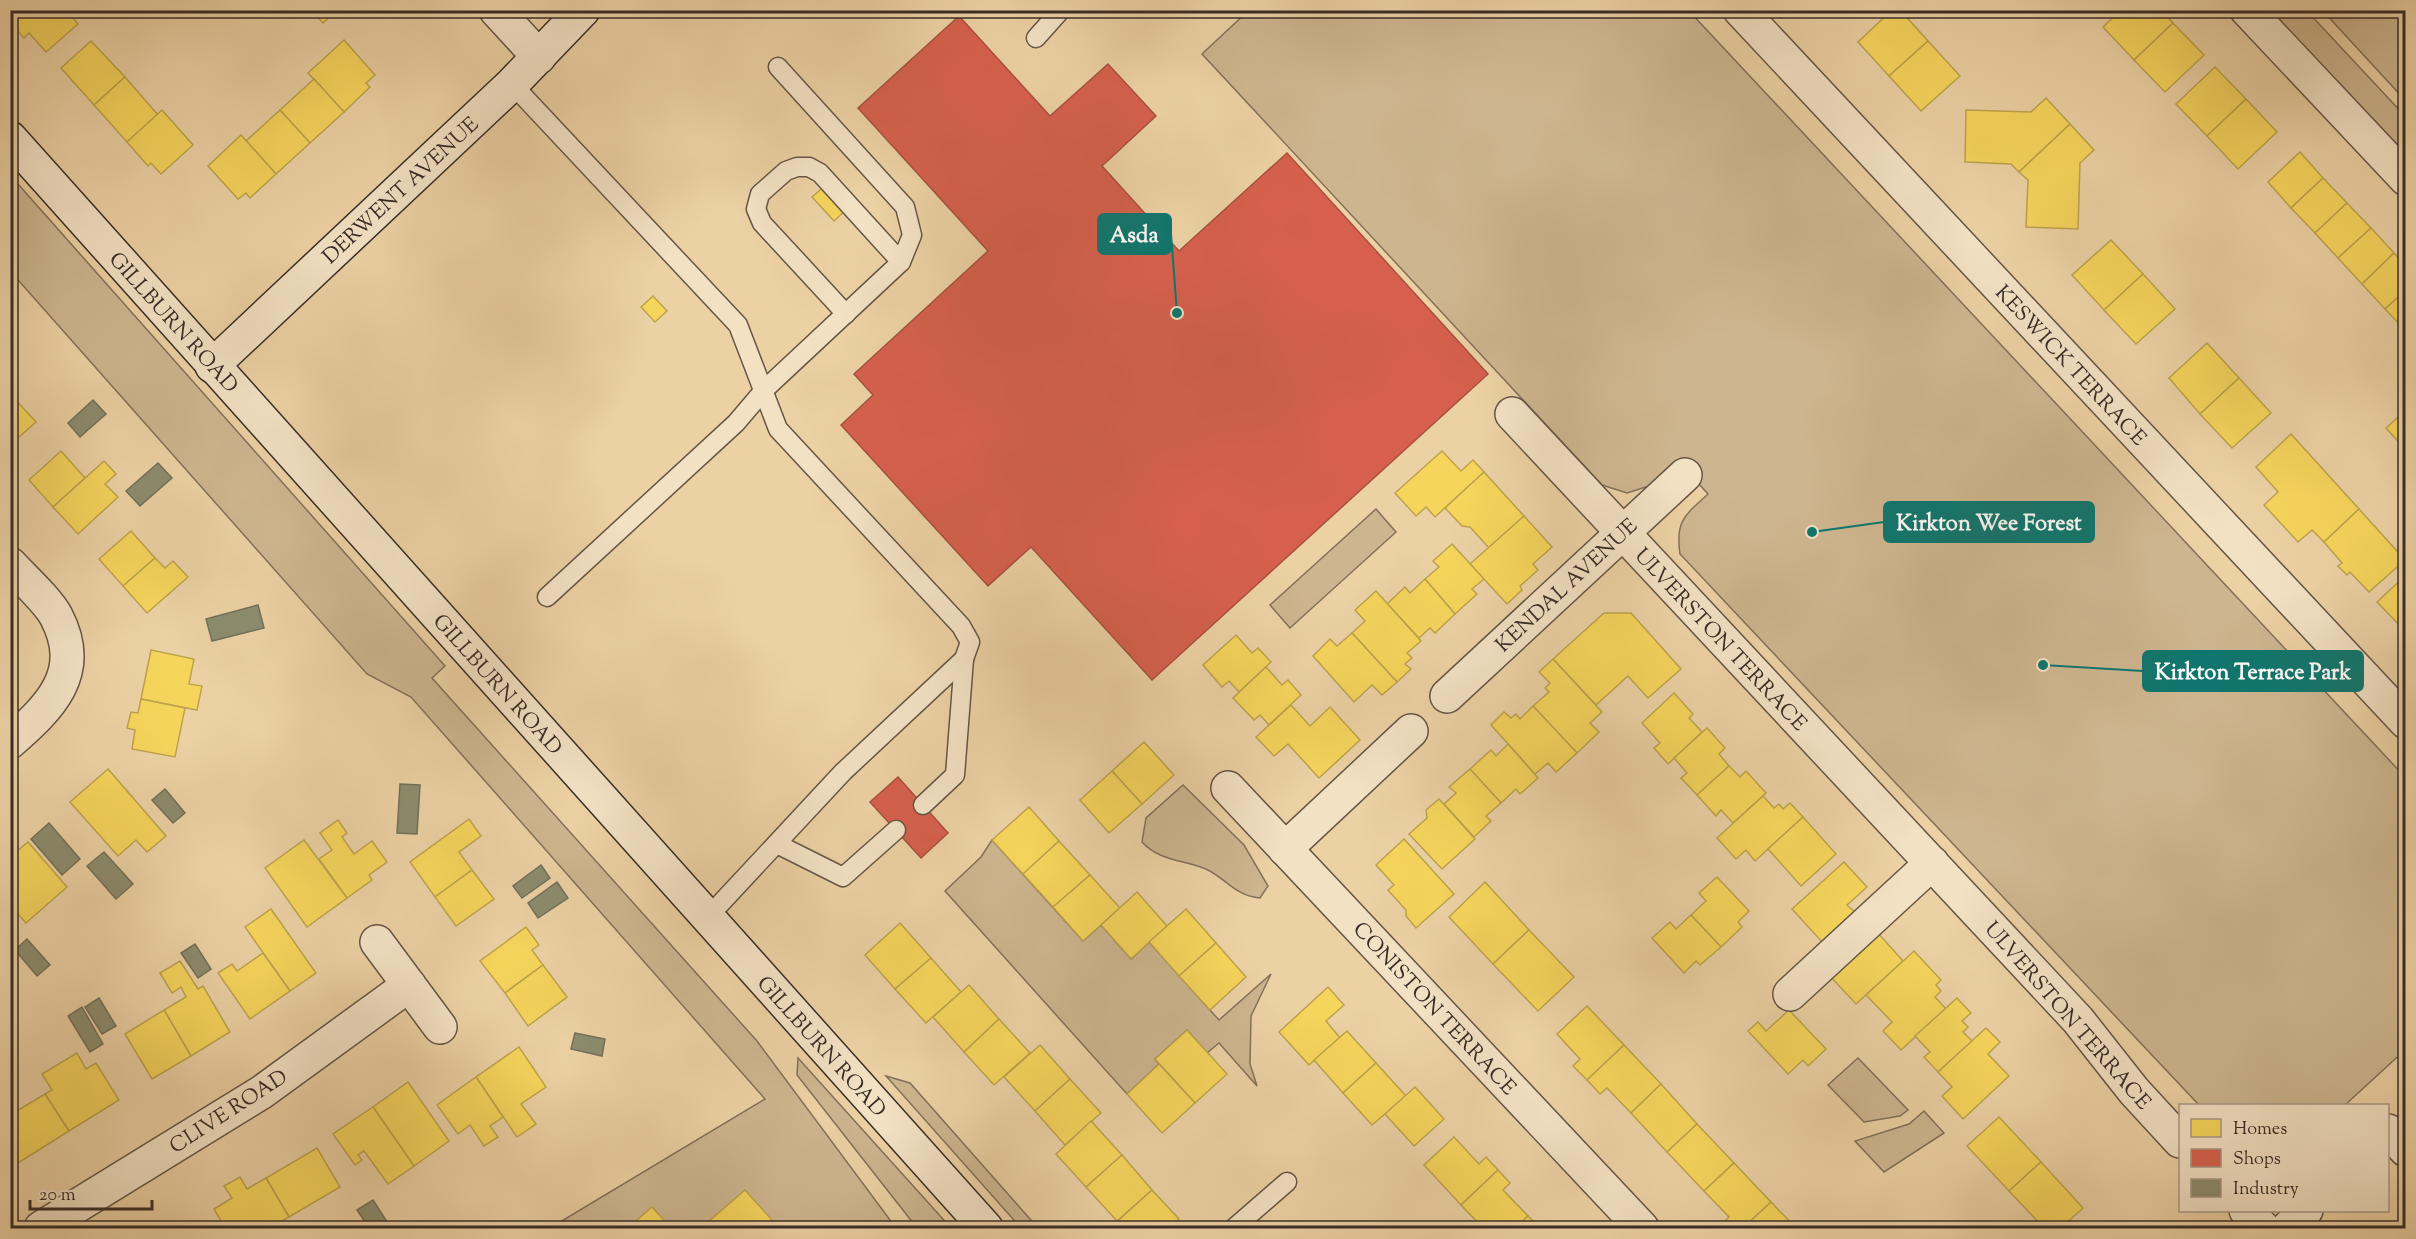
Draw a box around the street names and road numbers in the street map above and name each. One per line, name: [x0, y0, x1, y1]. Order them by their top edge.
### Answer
street label: DERWENT AVENUE: [317, 111, 486, 272]
street label: GILLBURN ROAD: [101, 246, 244, 401]
street label: KESWICK TERRACE: [1987, 279, 2152, 454]
street label: KENDAL AVENUE: [1490, 512, 1645, 660]
street label: ULVERSTON TERRACE: [1626, 542, 1813, 739]
street label: GILLBURN ROAD: [425, 608, 568, 763]
street label: CONISTON TERRACE: [1345, 916, 1522, 1103]
street label: ULVERSTON TERRACE: [1976, 916, 2157, 1117]
street label: GILLBURN ROAD: [749, 970, 892, 1125]
street label: CLIVE ROAD: [164, 1063, 294, 1162]

